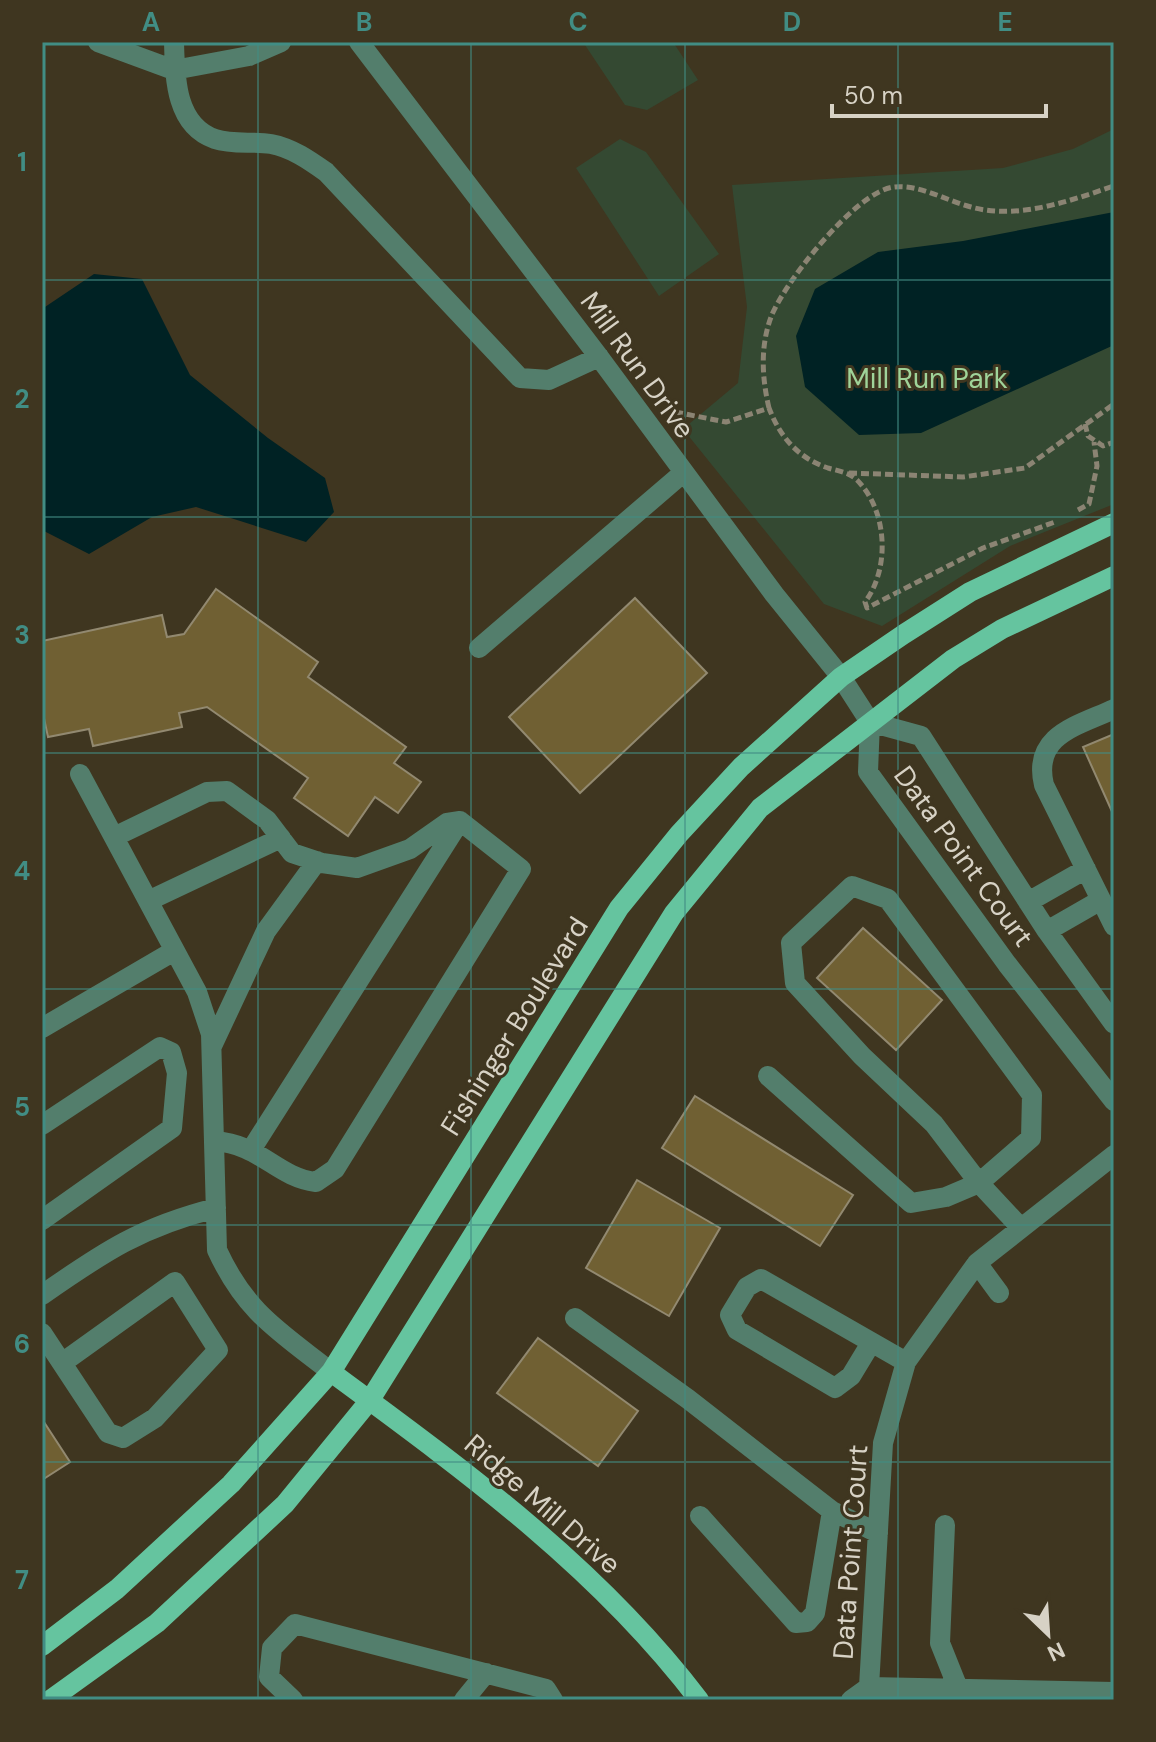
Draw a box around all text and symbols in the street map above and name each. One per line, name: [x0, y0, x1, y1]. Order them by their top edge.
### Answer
text: A: [142, 5, 160, 39]
text: B: [356, 5, 372, 39]
text: C: [568, 5, 588, 39]
text: D: [783, 5, 801, 39]
text: E: [997, 5, 1013, 39]
scale bar: [832, 68, 1046, 118]
text: 50 m: [844, 80, 903, 111]
text: 1: [17, 145, 27, 179]
street label: Mill Run Drive: [572, 285, 703, 446]
park label: Mill Run Park: [846, 360, 1008, 397]
text: 2: [14, 382, 30, 416]
text: 3: [14, 618, 30, 652]
street label: Data Point Court: [885, 758, 1042, 954]
text: 4: [14, 854, 30, 888]
street label: Fishinger Boulevard: [432, 910, 597, 1143]
text: 5: [14, 1090, 30, 1124]
text: 6: [14, 1327, 30, 1361]
street label: Ridge Mill Drive: [457, 1426, 629, 1583]
street label: Data Point Court: [825, 1443, 876, 1661]
text: 7: [15, 1563, 29, 1597]
north arrow: [1008, 1594, 1088, 1674]
text: N: [1043, 1635, 1070, 1668]

